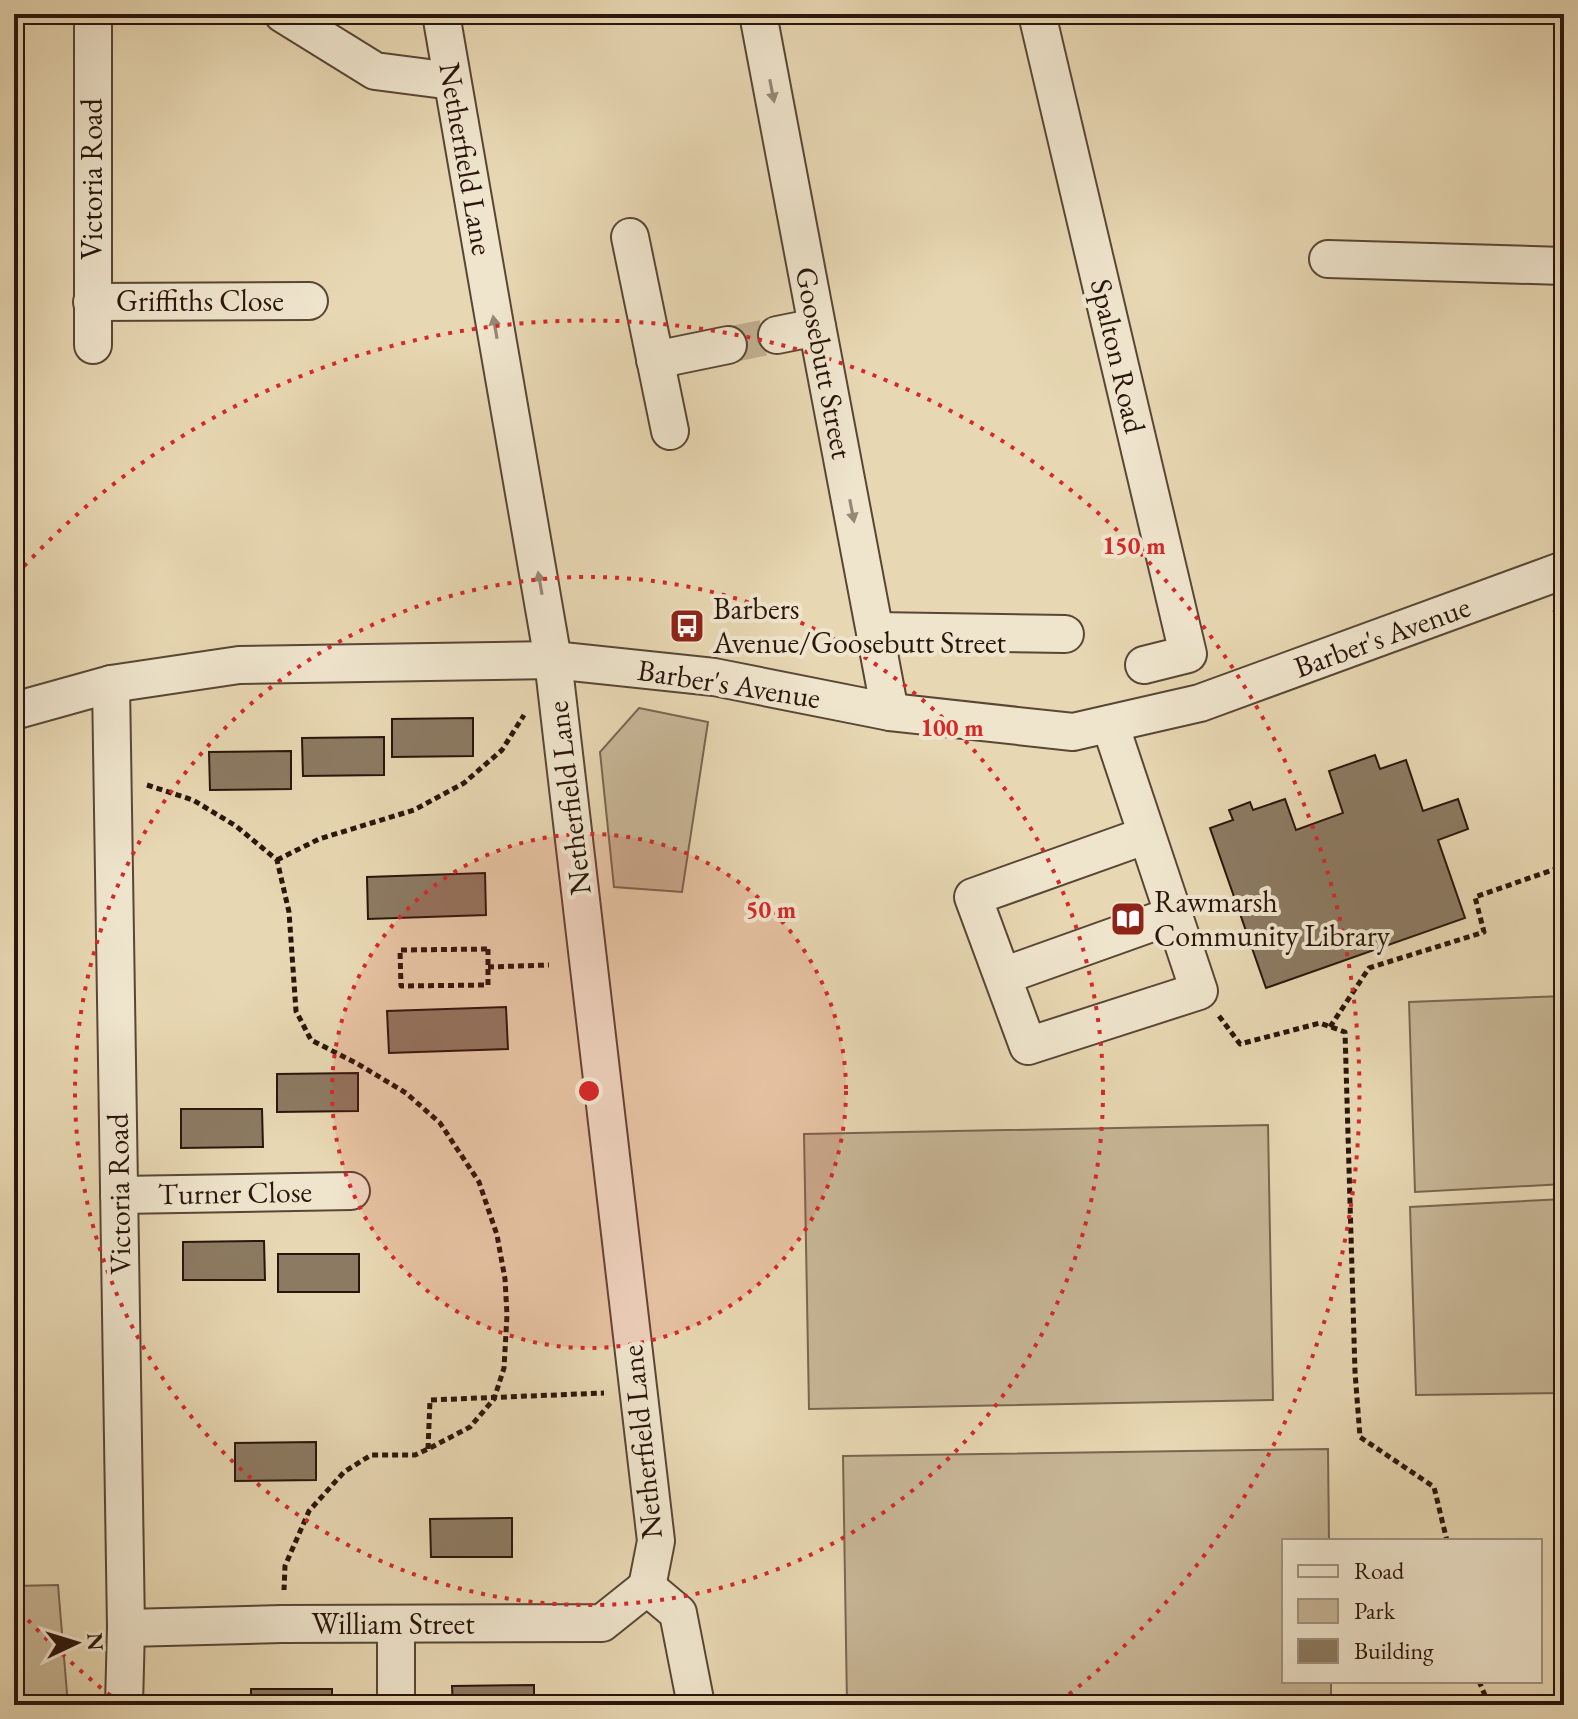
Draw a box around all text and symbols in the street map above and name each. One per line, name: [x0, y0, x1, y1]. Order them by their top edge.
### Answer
street label: Netherfield Lane: [430, 60, 503, 258]
one-way arrow: [766, 78, 779, 103]
street label: Victoria Road: [72, 97, 111, 260]
street label: Goosebutt Street: [787, 263, 862, 463]
street label: Spalton Road: [1082, 275, 1155, 438]
street label: Griffiths Close: [116, 281, 284, 320]
one-way arrow: [488, 314, 501, 339]
one-way arrow: [846, 499, 859, 524]
text: 150 m: [1102, 530, 1166, 561]
one-way arrow: [533, 571, 545, 596]
street label: Barber's Avenue: [1288, 587, 1475, 686]
place label: Barbers Avenue/Goosebutt Street: [712, 589, 1007, 662]
bus stop icon: Barbers Avenue/Goosebutt Street: [668, 607, 706, 645]
street label: Barber's Avenue: [635, 650, 823, 717]
street label: Netherfield Lane: [537, 699, 600, 897]
text: 100 m: [920, 712, 984, 743]
place label: Rawmarsh Community Library: [1154, 882, 1391, 955]
text: 50 m: [746, 894, 796, 925]
library icon: Rawmarsh Community Library: [1109, 900, 1147, 938]
centre of rings: [575, 1077, 603, 1105]
street label: Victoria Road: [98, 1112, 139, 1275]
street label: Turner Close: [158, 1172, 312, 1213]
street label: Netherfield Lane: [612, 1343, 671, 1541]
legend: [1282, 1539, 1542, 1683]
text: Road: [1354, 1555, 1405, 1586]
text: Park: [1354, 1595, 1396, 1626]
north arrow: [36, 1603, 116, 1683]
street label: William Street: [311, 1604, 475, 1643]
text: N: [80, 1632, 111, 1652]
text: Building: [1354, 1635, 1434, 1666]

